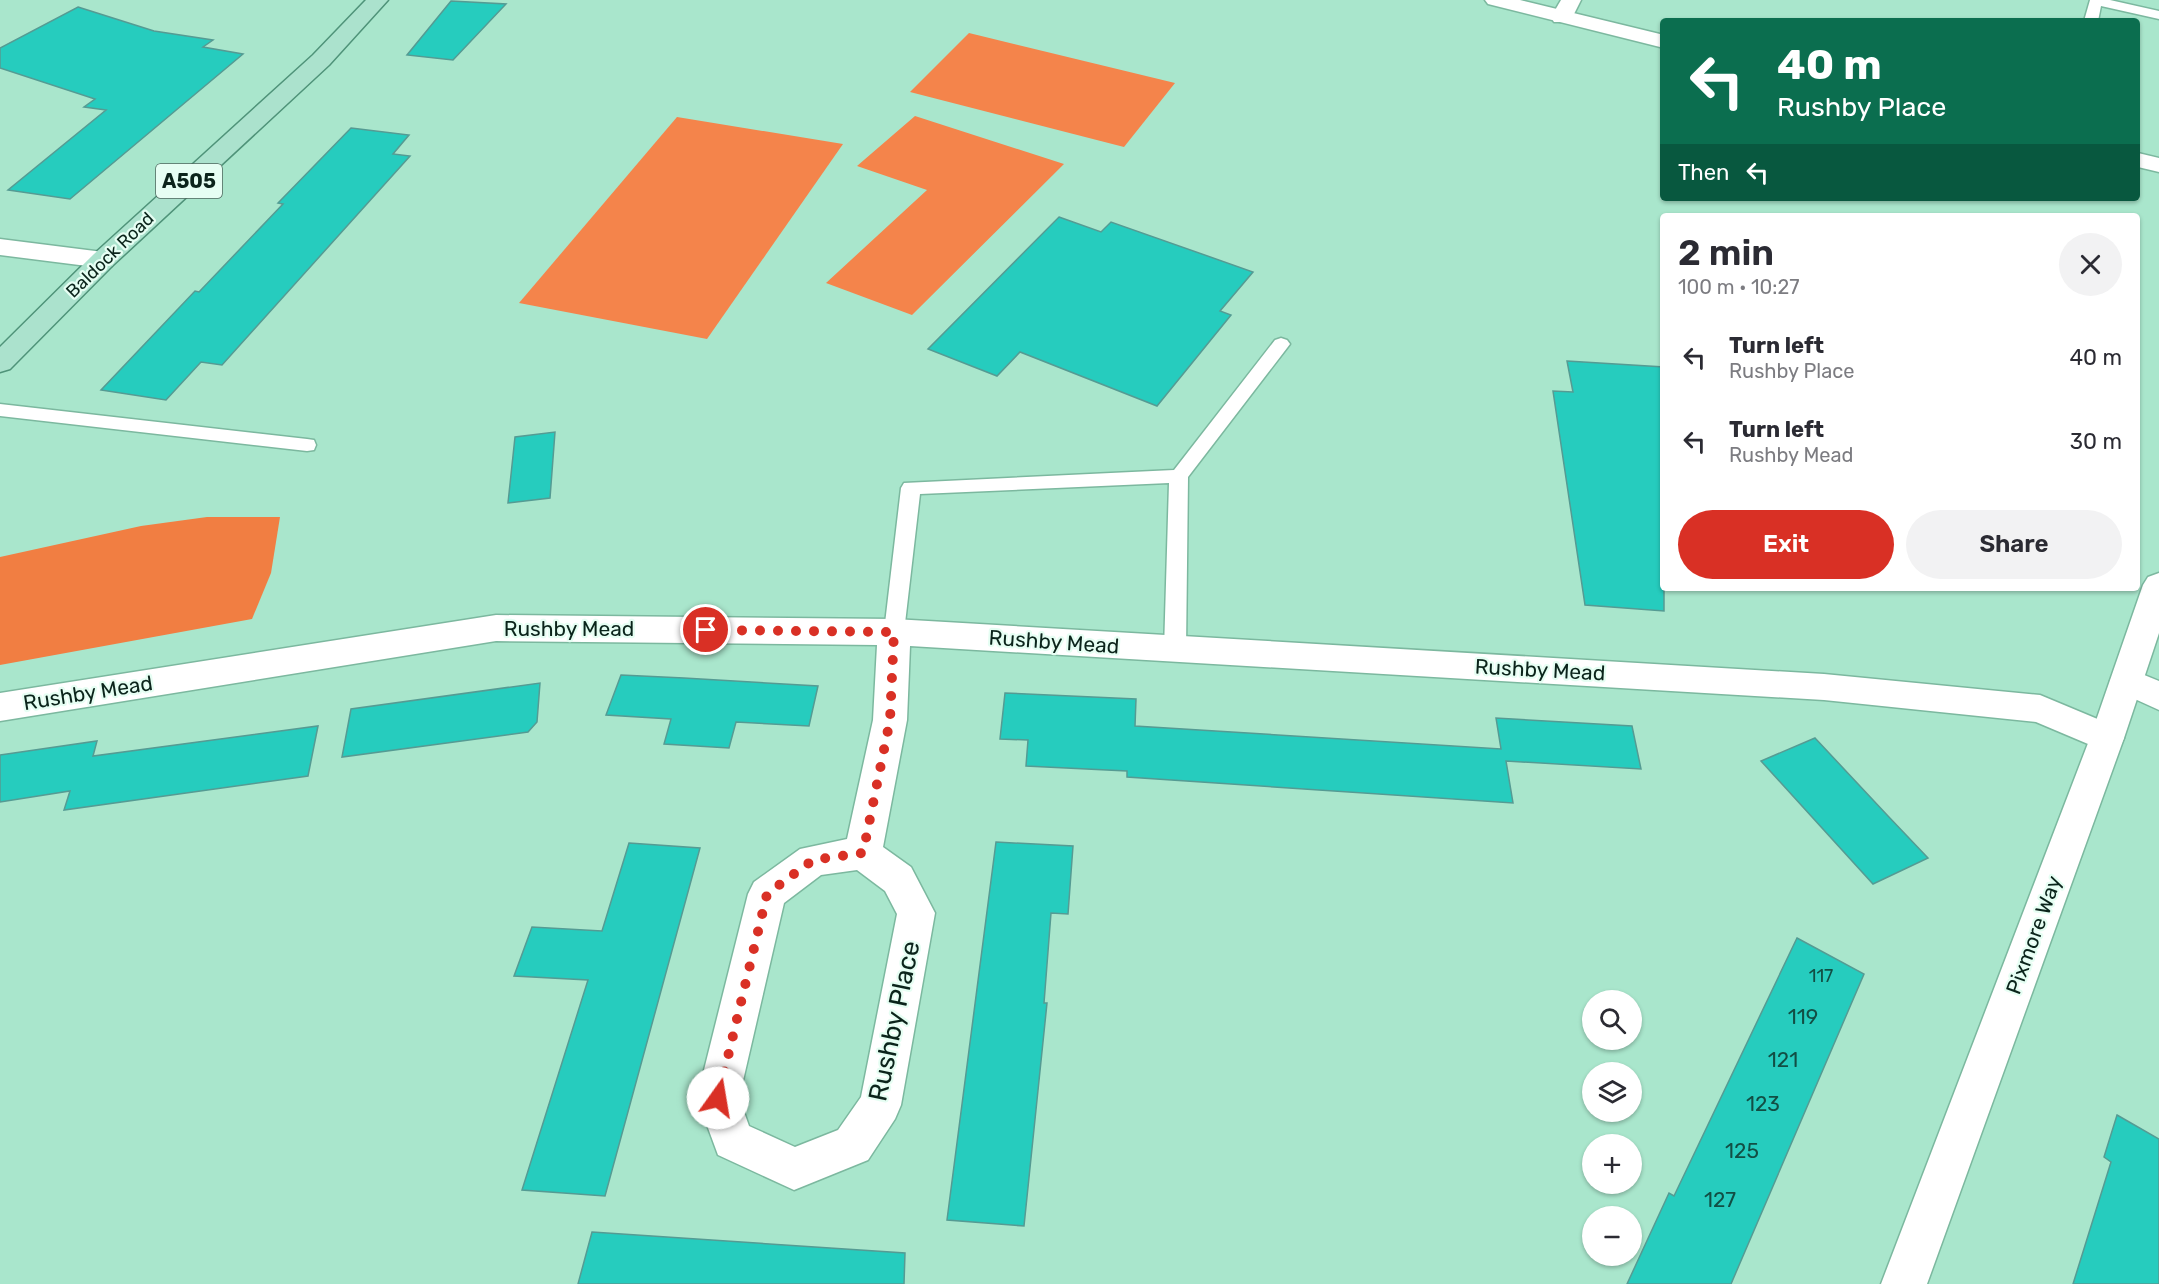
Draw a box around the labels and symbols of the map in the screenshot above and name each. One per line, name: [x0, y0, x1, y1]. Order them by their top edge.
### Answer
road number: A505: [156, 164, 222, 198]
street label: Baldock Road: [62, 208, 158, 302]
pin: [680, 604, 731, 655]
street label: Rushby Mead: [504, 616, 634, 641]
street label: Rushby Mead: [988, 624, 1120, 659]
street label: Rushby Mead: [1474, 654, 1606, 685]
street label: Rushby Mead: [21, 670, 154, 715]
street label: Pixmore Way: [2001, 872, 2067, 997]
street label: Rushby Place: [862, 938, 927, 1104]
house number: 117: [1809, 965, 1833, 987]
house number: 119: [1788, 1004, 1818, 1029]
house number: 121: [1768, 1047, 1798, 1072]
position arrow: [686, 1066, 750, 1130]
house number: 123: [1746, 1091, 1780, 1116]
house number: 125: [1725, 1138, 1759, 1163]
house number: 127: [1704, 1187, 1736, 1212]

